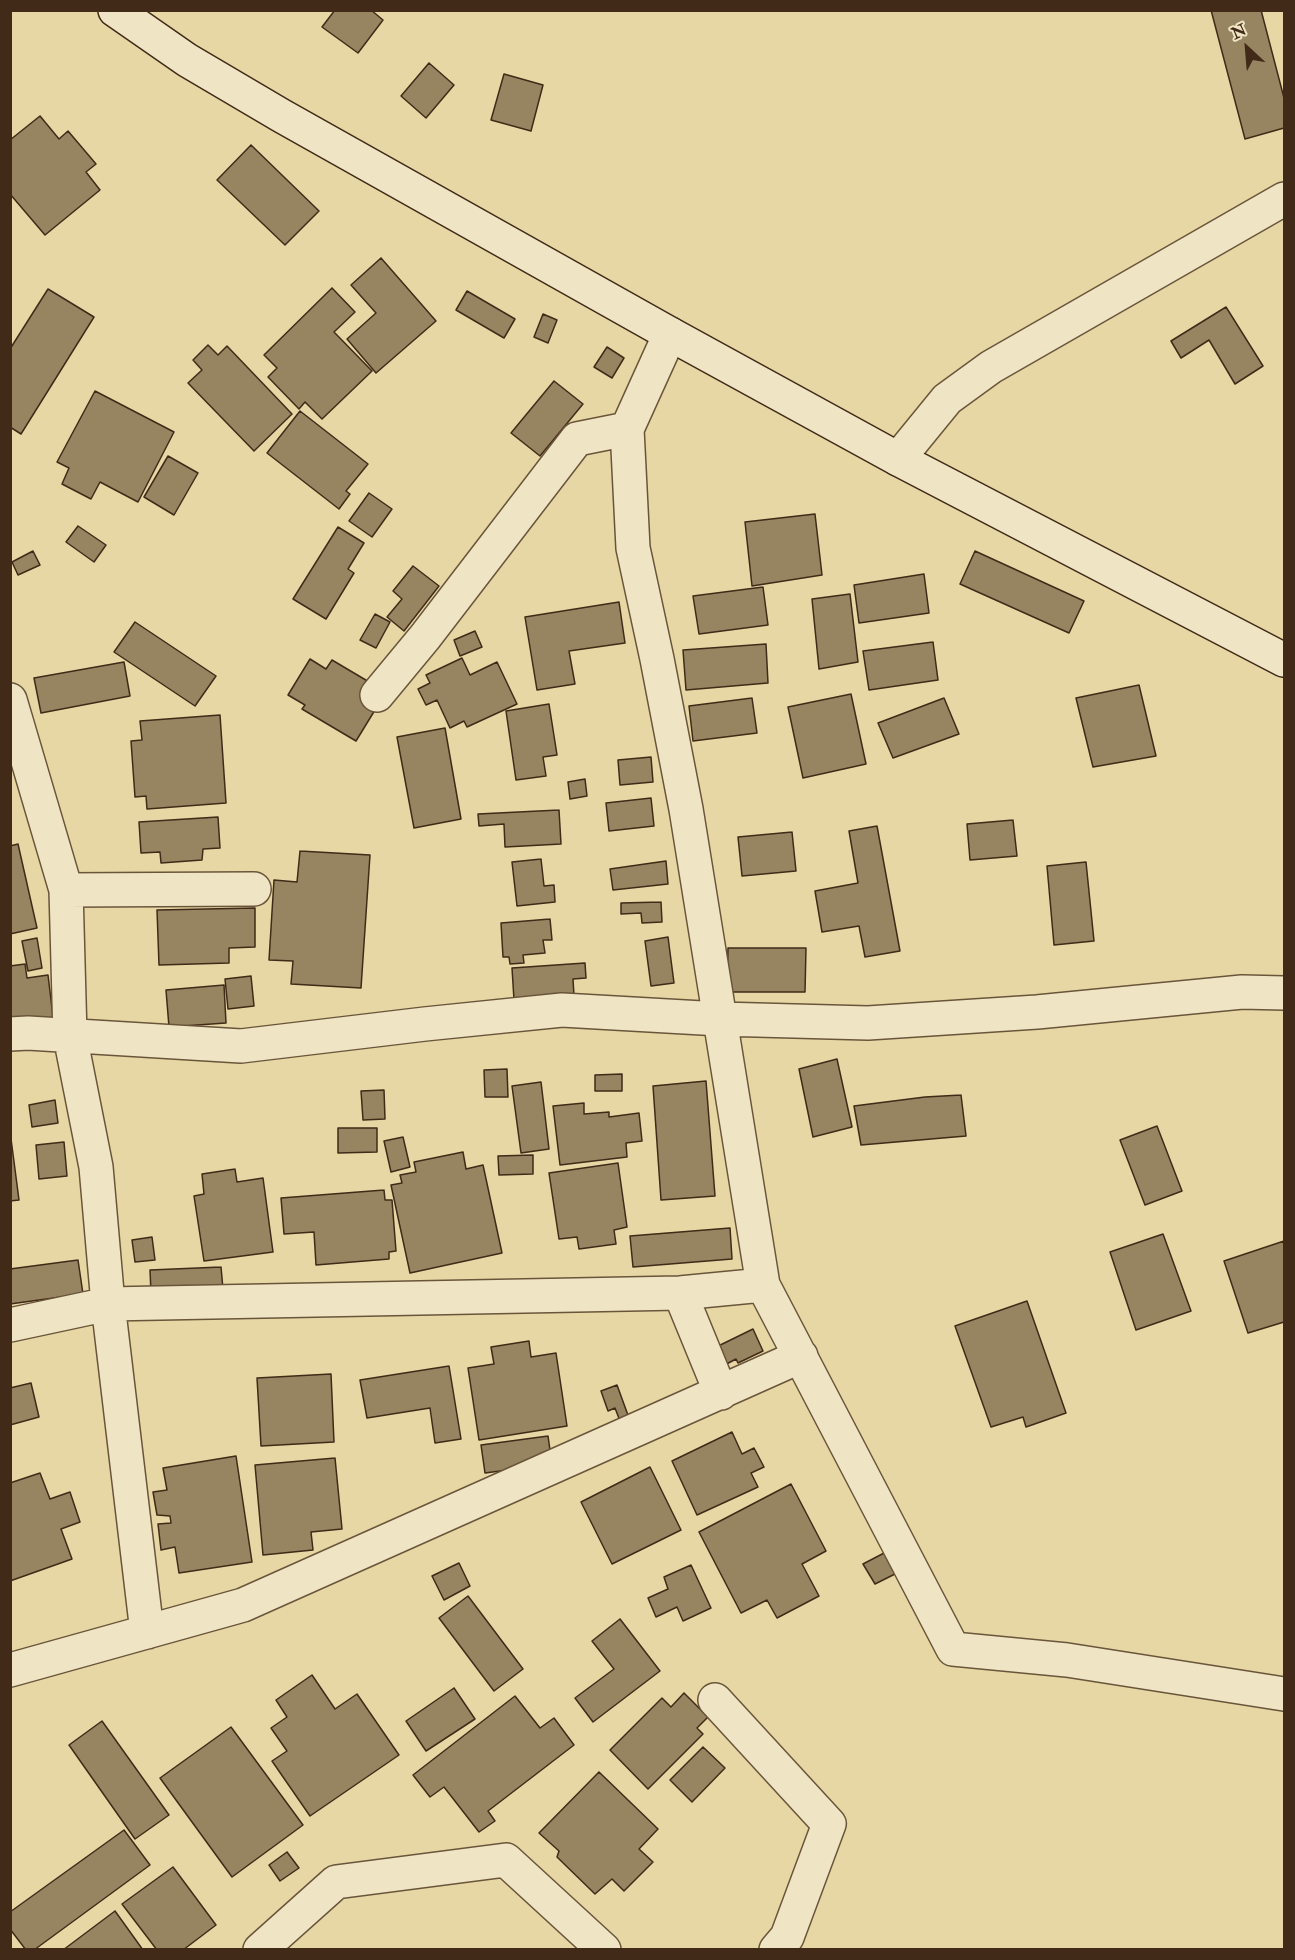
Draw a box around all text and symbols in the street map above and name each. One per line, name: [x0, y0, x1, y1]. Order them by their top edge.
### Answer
north arrow: [1217, 18, 1277, 78]
text: N: [1228, 20, 1250, 44]

